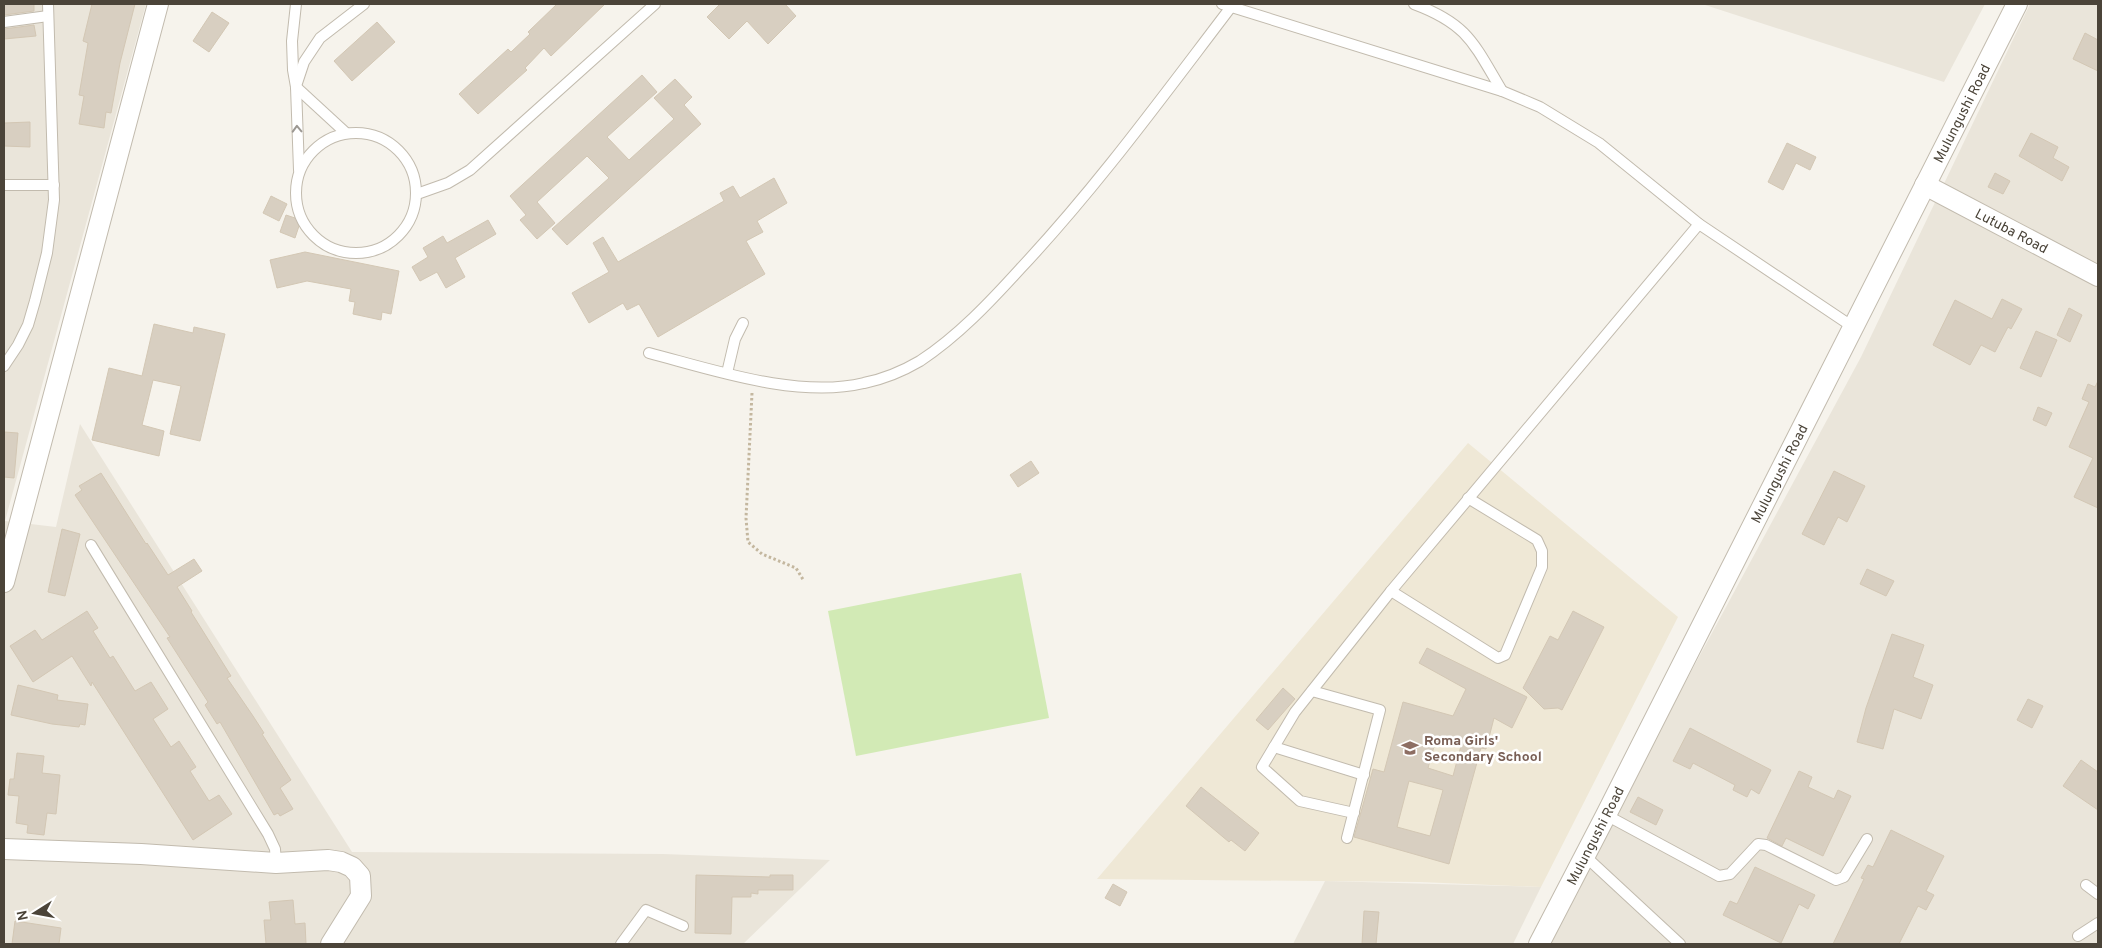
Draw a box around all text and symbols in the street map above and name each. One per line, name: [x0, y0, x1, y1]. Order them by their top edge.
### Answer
street label: Mulungushi Road: [1931, 62, 1995, 166]
one-way arrow: [292, 125, 303, 133]
street label: Lutuba Road: [1972, 206, 2050, 258]
street label: Mulungushi Road: [1748, 422, 1812, 527]
place label: Roma Girls' Secondary School: [1424, 733, 1542, 766]
school or university icon: Roma Girls' Secondary School: [1400, 738, 1420, 758]
street label: Mulungushi Road: [1564, 784, 1629, 888]
north arrow: [10, 888, 60, 938]
text: N: [14, 909, 33, 922]

